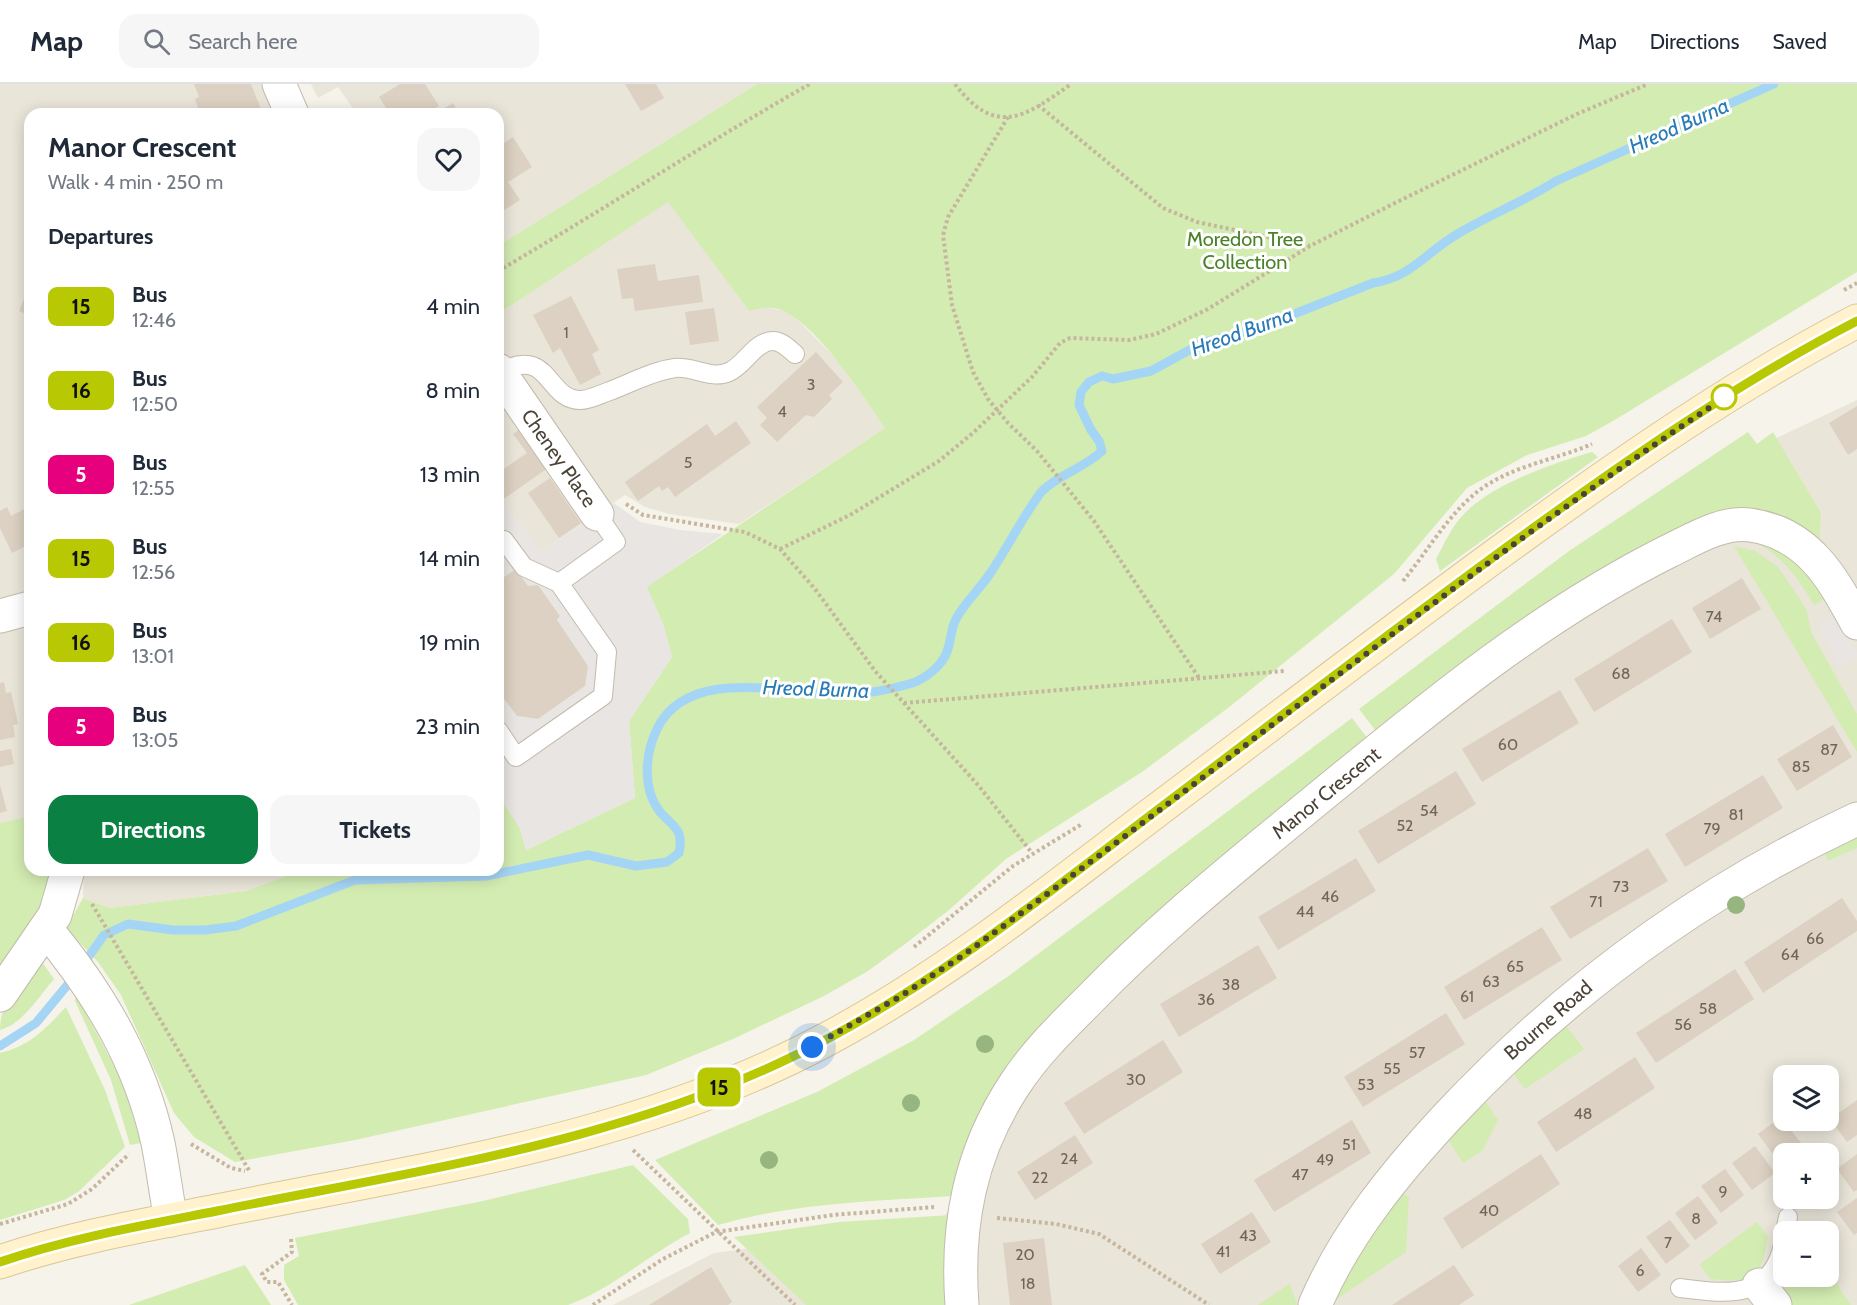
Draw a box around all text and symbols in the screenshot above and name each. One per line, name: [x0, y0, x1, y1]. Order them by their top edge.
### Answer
search box: [119, 14, 539, 68]
text: Map: [30, 24, 83, 58]
icon: search: [140, 25, 173, 58]
text: Search here: [188, 28, 297, 55]
text: Map: [1578, 29, 1617, 54]
text: Directions: [1650, 29, 1739, 54]
text: Saved: [1772, 29, 1827, 54]
water label: Hreod Burna: [1625, 92, 1733, 159]
button: heart: [417, 128, 480, 191]
text: Manor Crescent: [48, 130, 236, 164]
text: Walk · 4 min · 250 m: [48, 170, 223, 194]
text: Departures: [48, 223, 153, 250]
park label: Moredon Tree Collection: [1187, 227, 1303, 274]
text: Bus: [132, 281, 167, 308]
text: 4 min: [426, 293, 480, 320]
text: 15: [71, 294, 91, 319]
water label: Hreod Burna: [1187, 302, 1296, 362]
text: 12:46: [132, 308, 176, 332]
house number: 1: [563, 323, 569, 342]
text: Bus: [132, 365, 167, 392]
house number: 3: [807, 375, 815, 394]
text: 8 min: [425, 377, 480, 404]
text: 16: [71, 378, 91, 403]
unlabelled marker: [1711, 384, 1737, 410]
text: 12:50: [132, 392, 178, 416]
house number: 4: [777, 402, 787, 421]
street label: Cheney Place: [516, 404, 602, 512]
text: Bus: [132, 449, 167, 476]
house number: 5: [684, 453, 692, 472]
text: 13 min: [420, 461, 480, 488]
text: 5: [75, 462, 87, 487]
text: 12:55: [132, 476, 175, 500]
text: Bus: [132, 533, 167, 560]
text: 14 min: [419, 545, 480, 572]
text: 15: [71, 546, 91, 571]
text: 12:56: [132, 560, 175, 584]
house number: 74: [1706, 607, 1722, 626]
text: Bus: [132, 617, 167, 644]
text: 19 min: [419, 629, 480, 656]
text: 16: [71, 630, 91, 655]
text: 13:01: [132, 644, 174, 668]
house number: 68: [1612, 664, 1630, 683]
water label: Hreod Burna: [762, 674, 870, 703]
text: Bus: [132, 701, 167, 728]
text: 23 min: [415, 713, 480, 740]
text: 5: [75, 714, 87, 739]
text: 13:05: [132, 728, 178, 752]
house number: 60: [1498, 735, 1518, 754]
house number: 87: [1820, 740, 1838, 759]
street label: Manor Crescent: [1267, 742, 1385, 844]
house number: 85: [1792, 757, 1810, 776]
button: Directions: [48, 795, 258, 864]
button: Tickets: [270, 795, 480, 864]
house number: 54: [1420, 801, 1438, 820]
house number: 81: [1729, 805, 1743, 824]
house number: 52: [1396, 816, 1414, 835]
house number: 79: [1703, 819, 1721, 838]
house number: 73: [1613, 877, 1629, 896]
house number: 46: [1321, 887, 1339, 906]
house number: 71: [1589, 892, 1603, 911]
house number: 44: [1296, 902, 1314, 921]
house number: 66: [1806, 929, 1824, 948]
house number: 64: [1781, 945, 1799, 964]
house number: 65: [1506, 957, 1524, 976]
house number: 63: [1482, 972, 1500, 991]
house number: 38: [1222, 975, 1240, 994]
street label: Bourne Road: [1499, 975, 1597, 1065]
house number: 61: [1460, 987, 1474, 1006]
house number: 36: [1197, 990, 1215, 1009]
house number: 58: [1699, 999, 1717, 1018]
house number: 56: [1674, 1015, 1692, 1034]
your location: [797, 1032, 827, 1062]
house number: 57: [1409, 1043, 1425, 1062]
house number: 55: [1383, 1059, 1401, 1078]
map controls: [1773, 1065, 1839, 1287]
button: layers: [1773, 1065, 1839, 1131]
line badge: 15: [692, 1068, 746, 1106]
house number: 30: [1126, 1070, 1146, 1089]
text: 15: [709, 1075, 729, 1100]
house number: 53: [1357, 1075, 1375, 1094]
house number: 48: [1574, 1104, 1592, 1123]
house number: 51: [1342, 1135, 1356, 1154]
button: +: [1773, 1143, 1839, 1209]
house number: 24: [1060, 1149, 1078, 1168]
house number: 49: [1316, 1150, 1334, 1169]
house number: 47: [1291, 1165, 1309, 1184]
house number: 22: [1032, 1168, 1048, 1187]
house number: 9: [1718, 1182, 1728, 1201]
house number: 40: [1479, 1201, 1499, 1220]
house number: 8: [1691, 1209, 1701, 1228]
button: −: [1773, 1221, 1839, 1287]
house number: 43: [1239, 1226, 1257, 1245]
house number: 7: [1664, 1233, 1672, 1252]
house number: 41: [1216, 1242, 1230, 1261]
house number: 20: [1015, 1245, 1035, 1264]
house number: 6: [1635, 1261, 1645, 1280]
house number: 18: [1021, 1274, 1035, 1293]

